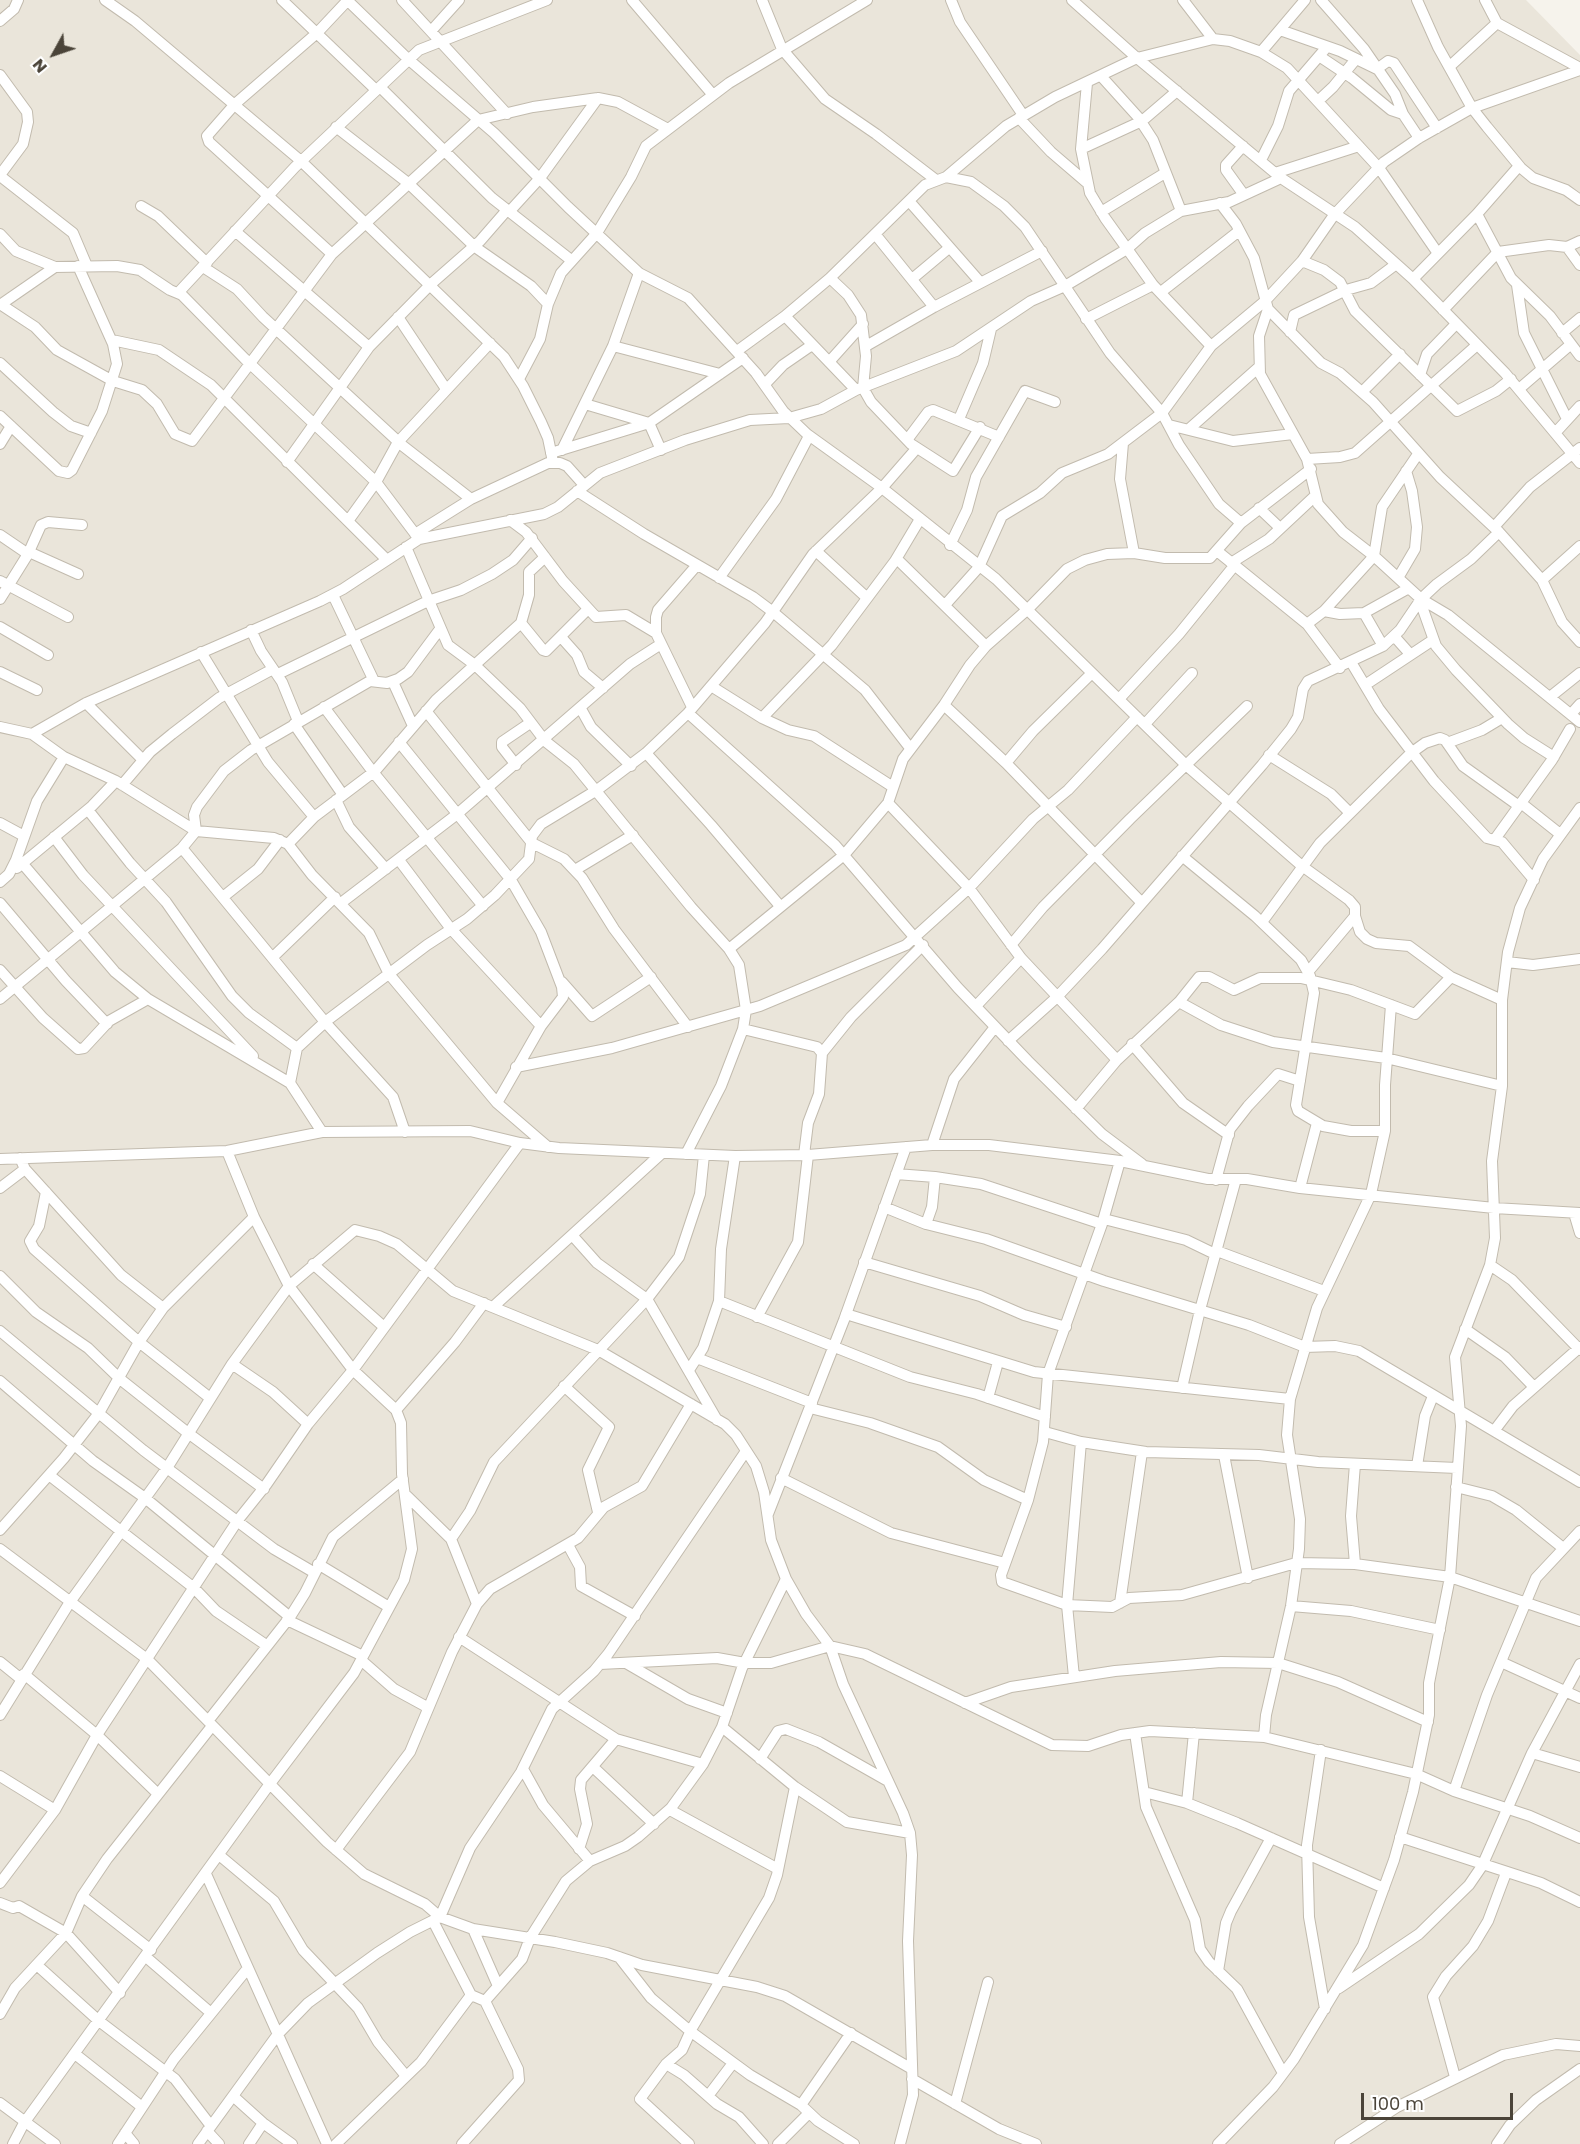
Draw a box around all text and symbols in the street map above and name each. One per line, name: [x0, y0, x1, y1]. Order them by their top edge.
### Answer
north arrow: [24, 24, 84, 84]
text: N: [27, 54, 53, 78]
scale bar: [1364, 2081, 1516, 2119]
text: 100 m: [1372, 2091, 1424, 2116]

